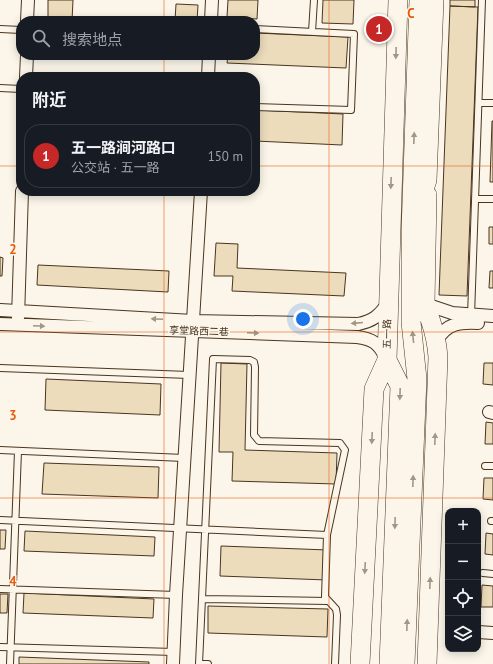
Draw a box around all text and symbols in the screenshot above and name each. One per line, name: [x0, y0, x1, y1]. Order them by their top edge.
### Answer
text: C: [407, 5, 415, 22]
pin: 1: [366, 14, 392, 44]
search box: [16, 16, 260, 60]
icon: search: [30, 27, 52, 49]
text: 搜索地点: [62, 30, 122, 49]
one-way arrow: [393, 47, 399, 60]
text: 附近: [32, 89, 66, 111]
one-way arrow: [411, 131, 417, 144]
text: 五一路涧河路口: [71, 138, 176, 157]
text: 1: [42, 148, 50, 165]
text: 150 m: [208, 148, 243, 165]
text: 公交站 · 五一路: [71, 159, 159, 176]
one-way arrow: [388, 177, 395, 189]
text: 2: [9, 241, 17, 258]
your location: [293, 309, 313, 329]
one-way arrow: [151, 315, 163, 322]
street label: 五一路: [380, 319, 394, 349]
one-way arrow: [351, 320, 363, 326]
one-way arrow: [33, 323, 46, 329]
street label: 享堂路西二巷: [169, 323, 229, 339]
one-way arrow: [247, 329, 259, 336]
one-way arrow: [409, 331, 416, 344]
one-way arrow: [397, 388, 403, 401]
text: 3: [9, 407, 17, 424]
one-way arrow: [369, 432, 375, 445]
one-way arrow: [432, 432, 438, 445]
one-way arrow: [410, 474, 416, 487]
map controls: [445, 508, 481, 652]
button: +: [445, 508, 481, 544]
one-way arrow: [391, 517, 398, 529]
button: −: [445, 544, 481, 580]
one-way arrow: [362, 562, 369, 574]
text: 4: [9, 573, 17, 590]
one-way arrow: [427, 576, 433, 589]
button: locate: [445, 580, 481, 616]
button: layers: [445, 616, 481, 652]
one-way arrow: [404, 618, 410, 631]

